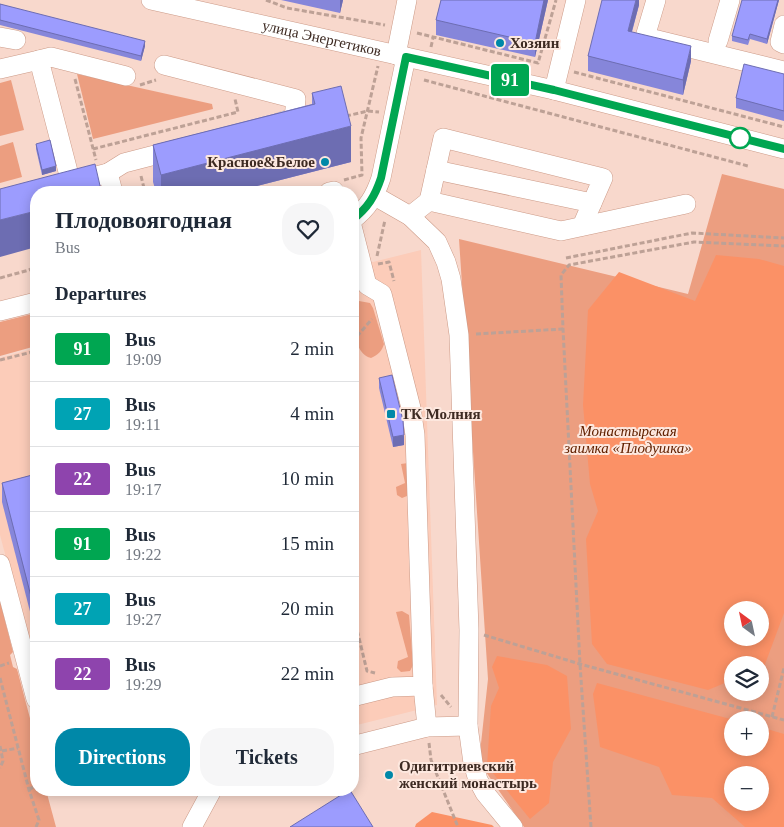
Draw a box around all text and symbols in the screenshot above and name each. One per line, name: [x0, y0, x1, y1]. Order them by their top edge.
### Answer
street label: улица Энергетиков: [261, 17, 383, 59]
place label: Хозяин: [510, 35, 560, 51]
marker: Хозяин: [494, 37, 506, 49]
line badge: 91: [488, 64, 532, 96]
text: 91: [501, 70, 519, 90]
unlabelled marker: [729, 127, 751, 149]
place label: Красное&Белое: [207, 154, 315, 170]
marker: Красное&Белое: [319, 156, 331, 168]
button: heart: [282, 203, 334, 255]
text: Плодовоягодная: [55, 207, 232, 233]
text: Bus: [55, 239, 80, 256]
text: Departures: [55, 283, 146, 304]
text: Bus: [125, 329, 156, 350]
text: 2 min: [290, 338, 334, 359]
text: 91: [74, 339, 92, 359]
text: 19:09: [125, 351, 161, 368]
text: Bus: [125, 394, 156, 415]
text: 4 min: [290, 403, 334, 424]
text: 27: [74, 404, 92, 424]
place label: ТК Молния: [401, 406, 481, 422]
marker: ТК Молния: [385, 408, 397, 420]
text: 19:11: [125, 416, 161, 433]
park label: Монастырская заимка «Плодушка»: [563, 423, 692, 456]
text: Bus: [125, 459, 156, 480]
text: 10 min: [281, 468, 334, 489]
text: 22: [74, 469, 92, 489]
text: 19:17: [125, 481, 161, 498]
text: Bus: [125, 524, 156, 545]
text: 15 min: [281, 533, 334, 554]
text: 91: [74, 534, 92, 554]
text: 19:22: [125, 546, 161, 563]
text: Bus: [125, 589, 156, 610]
text: 20 min: [281, 598, 334, 619]
text: 27: [74, 599, 92, 619]
north arrow: [724, 601, 769, 646]
map controls: [724, 601, 769, 811]
text: 19:27: [125, 611, 161, 628]
text: Bus: [125, 654, 156, 675]
button: layers: [724, 656, 769, 701]
text: 22 min: [281, 663, 334, 684]
text: 22: [74, 664, 92, 684]
text: 19:29: [125, 676, 161, 693]
button: +: [724, 711, 769, 756]
button: Directions: [55, 728, 190, 786]
button: Tickets: [200, 728, 334, 786]
place label: Одигитриевский женский монастырь: [399, 758, 537, 791]
button: −: [724, 766, 769, 811]
marker: Одигитриевский женский монастырь: [383, 769, 395, 781]

